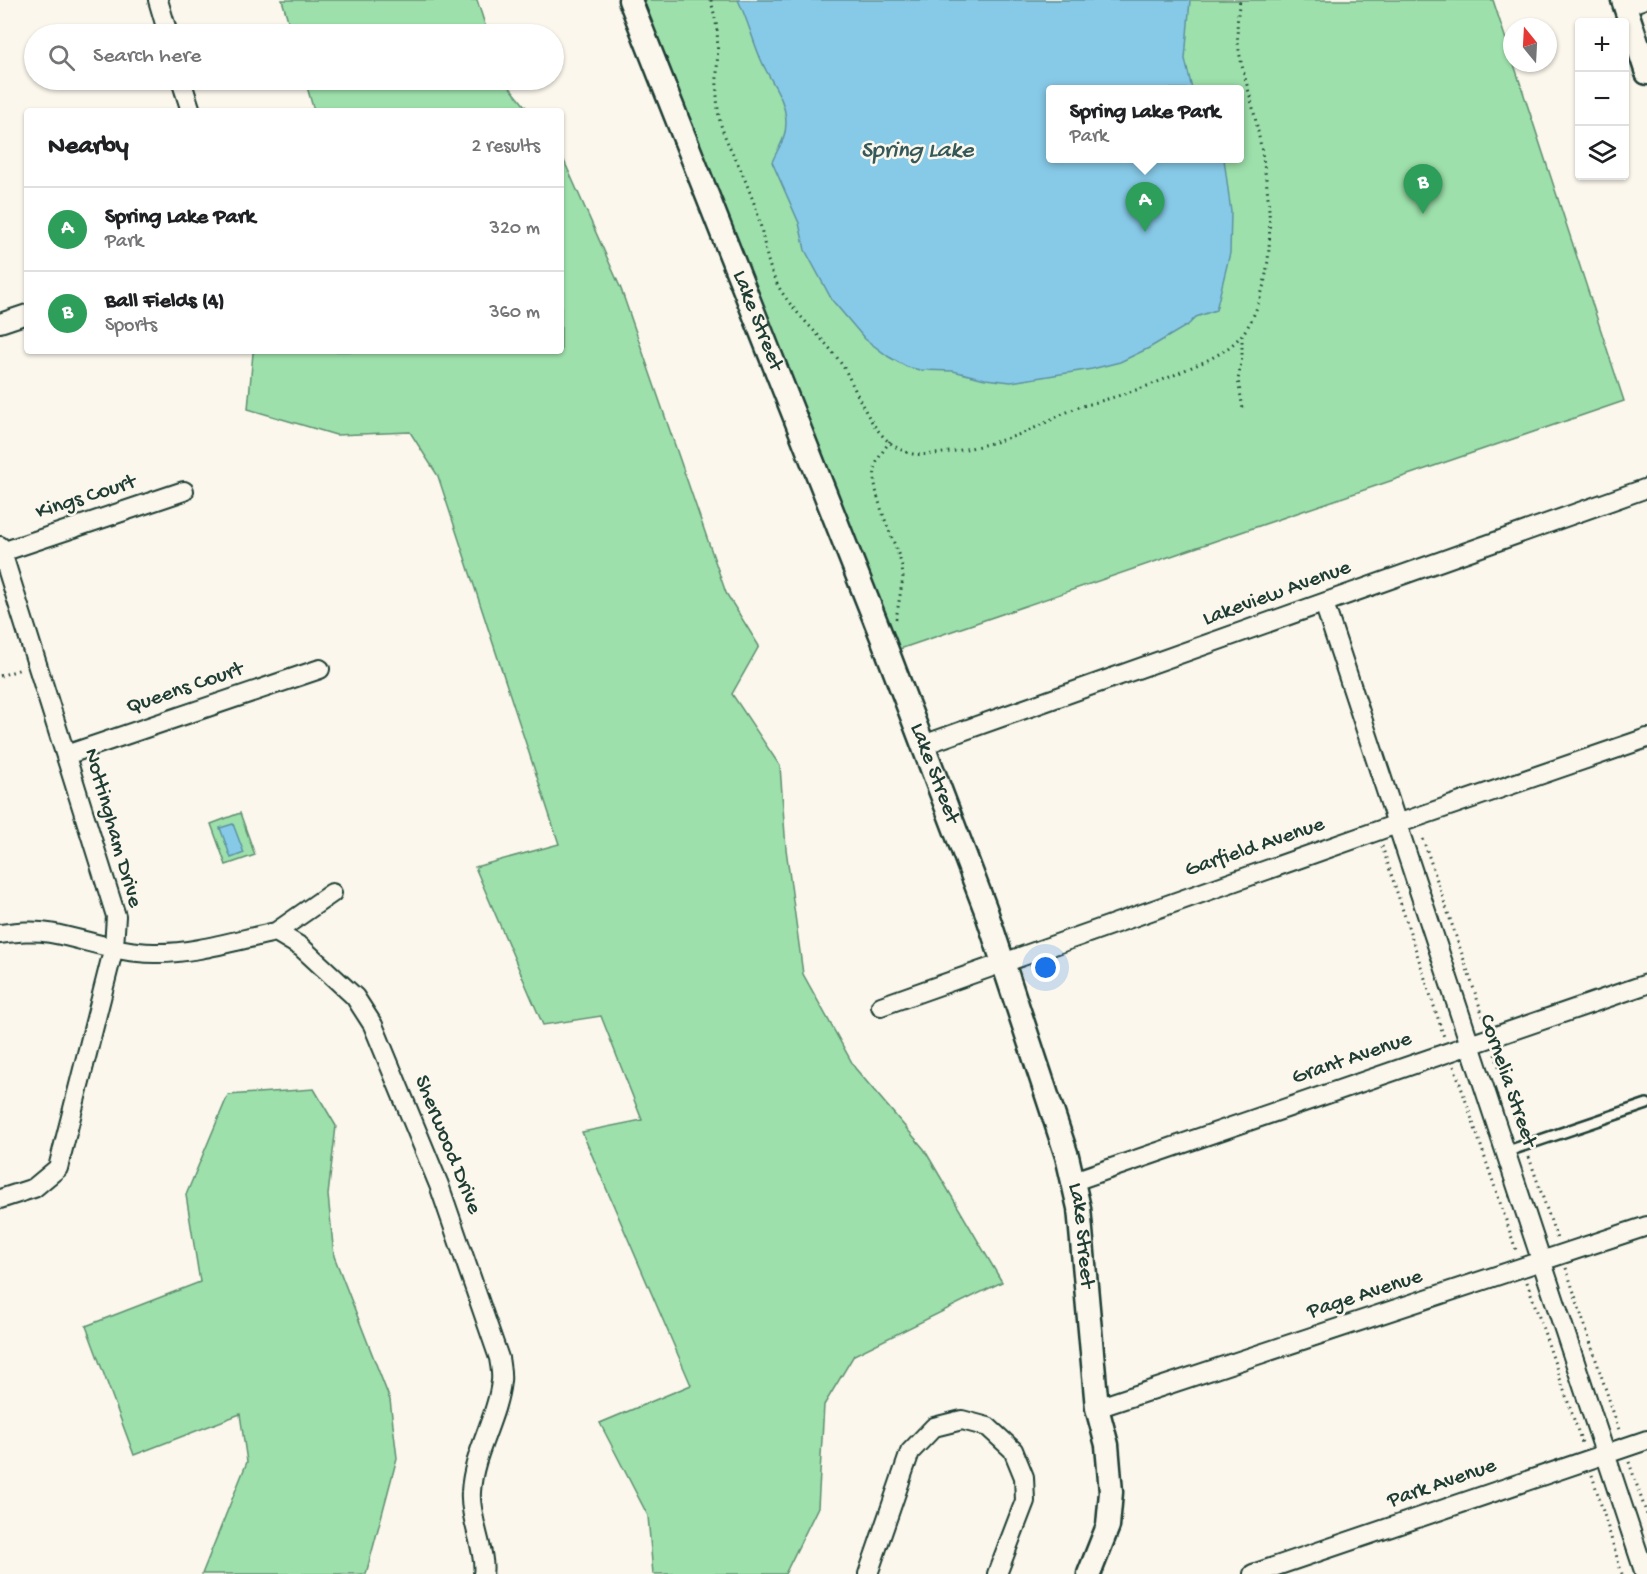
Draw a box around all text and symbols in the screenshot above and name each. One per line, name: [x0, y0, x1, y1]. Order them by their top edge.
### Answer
north arrow: [1503, 18, 1557, 72]
map controls: [1575, 18, 1629, 180]
button: +: [1575, 18, 1629, 72]
search box: [24, 24, 564, 90]
icon: search: [45, 41, 78, 74]
text: Search here: [93, 44, 201, 70]
button: −: [1575, 72, 1629, 126]
popup: [1046, 85, 1244, 163]
text: Spring Lake Park: [1070, 100, 1220, 126]
text: Park: [1070, 126, 1108, 149]
button: layers: [1575, 126, 1629, 180]
text: Nearby: [48, 132, 129, 163]
text: 2 results: [471, 136, 540, 159]
water label: Spring Lake: [861, 137, 975, 166]
pin: B: [1404, 164, 1442, 214]
pin: A: [1126, 182, 1164, 232]
text: Spring Lake Park: [105, 205, 255, 231]
text: A: [62, 218, 73, 241]
text: 320 m: [490, 218, 540, 241]
text: Park: [105, 231, 143, 254]
street label: Lake Street: [725, 267, 789, 376]
text: Ball Fields (4): [105, 289, 225, 315]
text: B: [62, 302, 73, 325]
text: 360 m: [489, 302, 540, 325]
text: Sports: [105, 315, 157, 338]
street label: Kings Court: [33, 469, 141, 526]
street label: Lakeview Avenue: [1199, 555, 1355, 633]
street label: Queens Court: [123, 656, 249, 721]
street label: Lake Street: [903, 720, 965, 829]
street label: Nottingham Drive: [77, 745, 147, 911]
street label: Garfield Avenue: [1182, 812, 1329, 884]
your location: [1031, 953, 1060, 982]
street label: Cornelia Street: [1472, 1011, 1543, 1153]
street label: Grant Avenue: [1289, 1026, 1416, 1092]
street label: Sherwood Drive: [407, 1072, 487, 1219]
street label: Lake Street: [1061, 1181, 1099, 1291]
street label: Page Avenue: [1303, 1264, 1427, 1326]
street label: Park Avenue: [1383, 1453, 1500, 1515]

